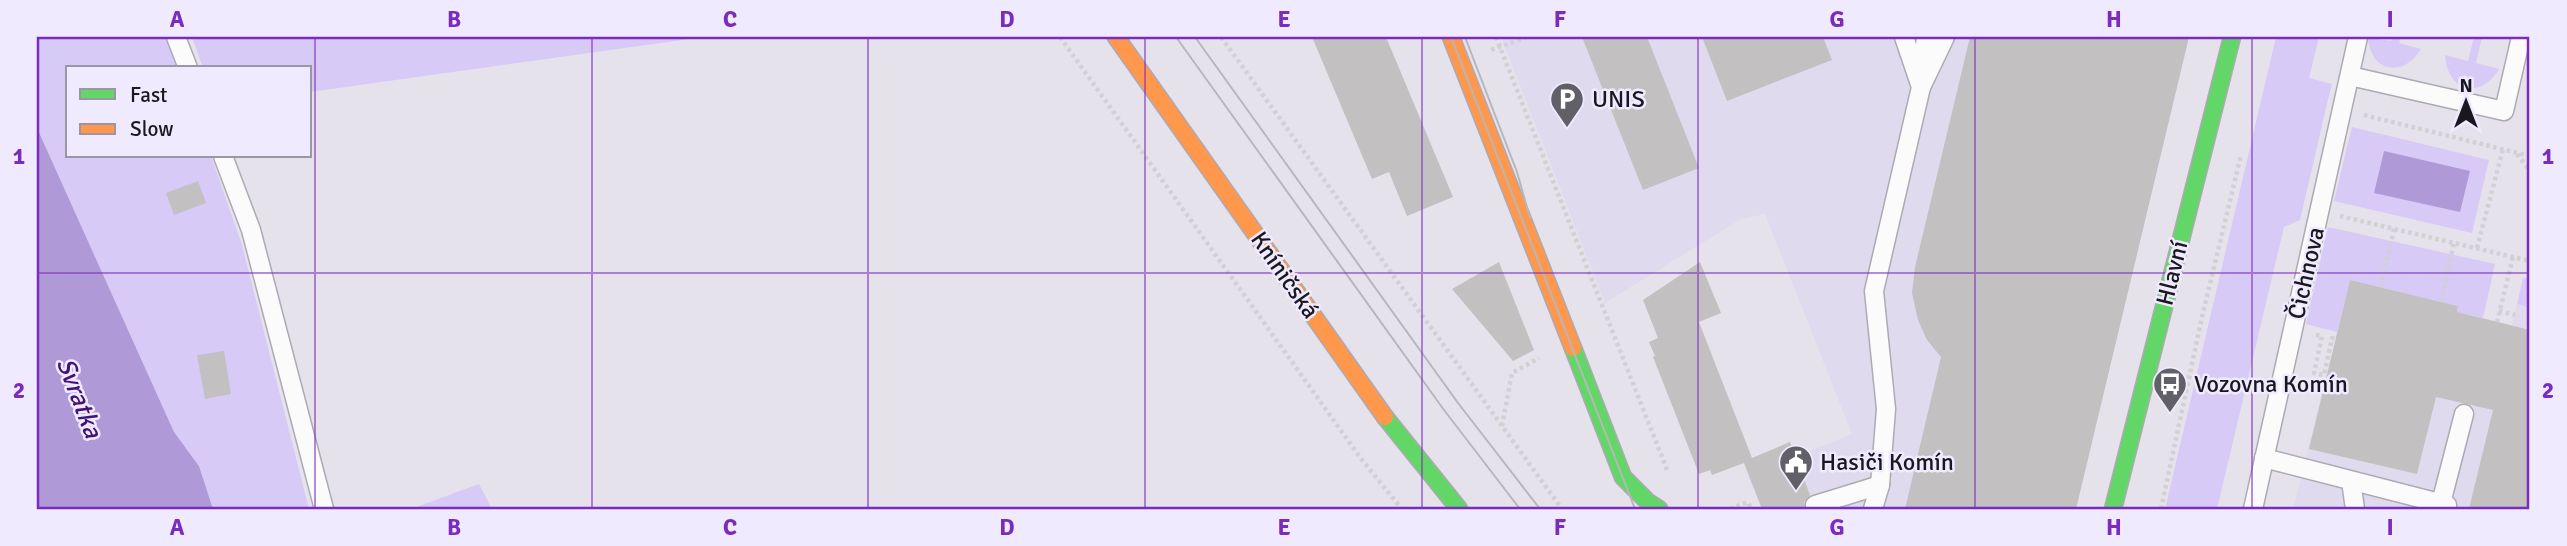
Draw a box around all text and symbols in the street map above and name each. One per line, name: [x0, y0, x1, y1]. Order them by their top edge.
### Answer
text: A: [170, 5, 185, 34]
text: B: [447, 5, 461, 34]
text: C: [723, 5, 737, 34]
text: D: [999, 5, 1015, 34]
text: E: [1277, 5, 1291, 34]
text: F: [1554, 5, 1566, 34]
text: G: [1829, 5, 1845, 34]
text: H: [2106, 5, 2122, 34]
text: I: [2386, 5, 2394, 34]
legend: [66, 66, 312, 158]
north arrow: [2430, 66, 2500, 136]
text: N: [2459, 74, 2473, 98]
parking icon: UNIS: [1548, 80, 1586, 129]
text: Fast: [130, 82, 167, 108]
place label: UNIS: [1592, 84, 1645, 114]
text: Slow: [130, 116, 174, 142]
text: 1: [13, 142, 25, 171]
text: 1: [2542, 142, 2554, 171]
street label: Čichnova: [2281, 224, 2331, 322]
street label: Kníničská: [1244, 226, 1326, 324]
street label: Hlavní: [2150, 237, 2195, 308]
water label: Svratka: [49, 353, 109, 443]
bus stop icon: Vozovna Komín: [2151, 365, 2189, 414]
place label: Vozovna Komín: [2194, 369, 2348, 399]
text: 2: [13, 376, 25, 405]
text: 2: [2542, 376, 2554, 405]
public building icon: Hasiči Komín: [1777, 443, 1815, 492]
place label: Hasiči Komín: [1820, 447, 1954, 477]
text: A: [170, 513, 185, 542]
text: B: [447, 513, 461, 542]
text: C: [723, 513, 737, 542]
text: D: [999, 513, 1015, 542]
text: E: [1277, 513, 1291, 542]
text: F: [1554, 513, 1566, 542]
text: G: [1829, 513, 1845, 542]
text: H: [2106, 513, 2122, 542]
text: I: [2386, 513, 2394, 542]

